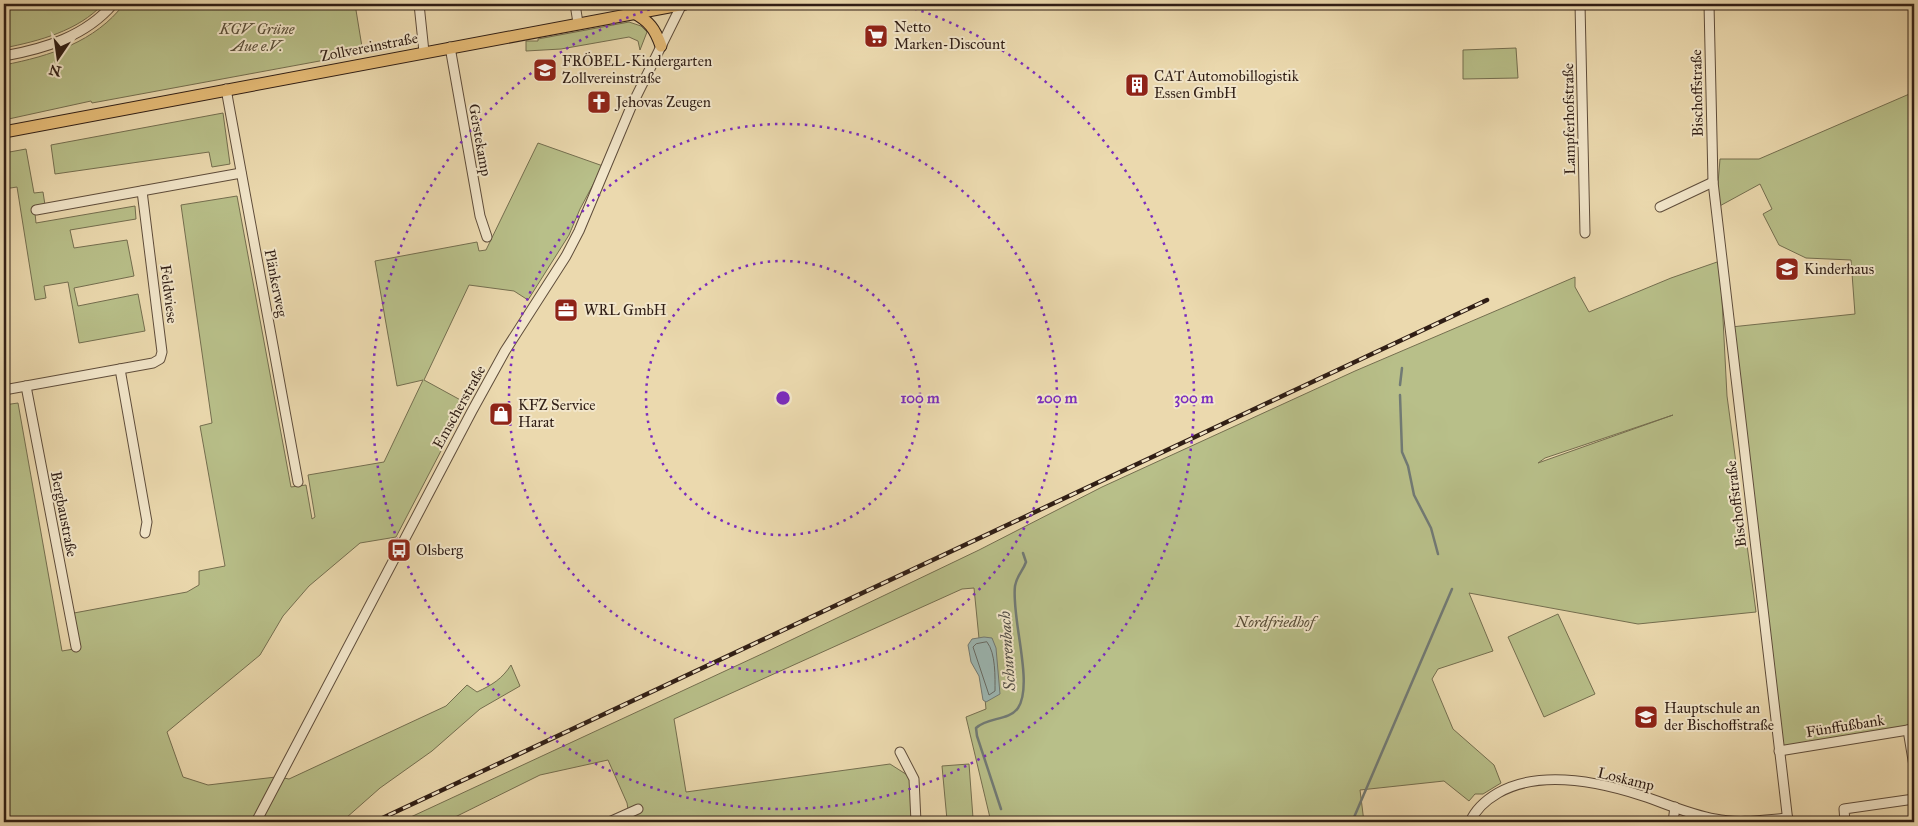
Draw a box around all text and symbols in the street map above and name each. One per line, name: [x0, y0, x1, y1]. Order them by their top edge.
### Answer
place label: Netto Marken-Discount: [894, 18, 1006, 53]
park label: KGV Grüne Aue e.V.: [219, 20, 295, 55]
supermarket icon: Netto Marken-Discount: [863, 23, 889, 49]
street label: Zollvereinstraße: [319, 29, 419, 65]
north arrow: [32, 32, 82, 82]
street label: Bischoffstraße: [1687, 49, 1707, 137]
place label: FRÖBEL-Kindergarten Zollvereinstraße: [562, 51, 712, 87]
school or university icon: FRÖBEL-Kindergarten Zollvereinstraße: [532, 57, 558, 83]
text: N: [47, 61, 63, 80]
street label: Lampferhofstraße: [1559, 63, 1579, 175]
place label: CAT Automobillogistik Essen GmbH: [1154, 67, 1299, 102]
building icon: CAT Automobillogistik Essen GmbH: [1124, 72, 1150, 98]
church icon: Jehovas Zeugen: [586, 89, 612, 115]
place label: Jehovas Zeugen: [614, 93, 711, 112]
street label: Gerstekamp: [465, 102, 495, 178]
street label: Plänkerweg: [261, 247, 292, 319]
school or university icon: Kinderhaus: [1774, 256, 1800, 282]
place label: Kinderhaus: [1804, 260, 1874, 278]
street label: Feldwiese: [156, 264, 182, 324]
office icon: WRL GmbH: [553, 297, 579, 323]
place label: WRL GmbH: [584, 301, 667, 319]
street label: Emscherstraße: [429, 362, 489, 452]
centre of rings: [774, 389, 792, 407]
text: 100 m: [900, 389, 940, 407]
text: 200 m: [1037, 389, 1078, 407]
text: 300 m: [1174, 389, 1214, 408]
place label: KFZ Service Harat: [518, 396, 596, 431]
shop icon: KFZ Service Harat: [488, 401, 514, 427]
street label: Bischoffstraße: [1722, 459, 1750, 549]
street label: Bergbaustraße: [47, 470, 81, 558]
bus stop icon: Olsberg: [386, 537, 412, 563]
place label: Olsberg: [416, 541, 464, 559]
water label: Schurenbach: [995, 610, 1019, 693]
park label: Nordfriedhof: [1234, 613, 1319, 631]
place label: Hauptschule an der Bischoffstraße: [1664, 699, 1774, 734]
school or university icon: Hauptschule an der Bischoffstraße: [1633, 704, 1659, 730]
street label: Fünffußbank: [1804, 711, 1886, 741]
street label: Loskamp: [1596, 763, 1656, 795]

